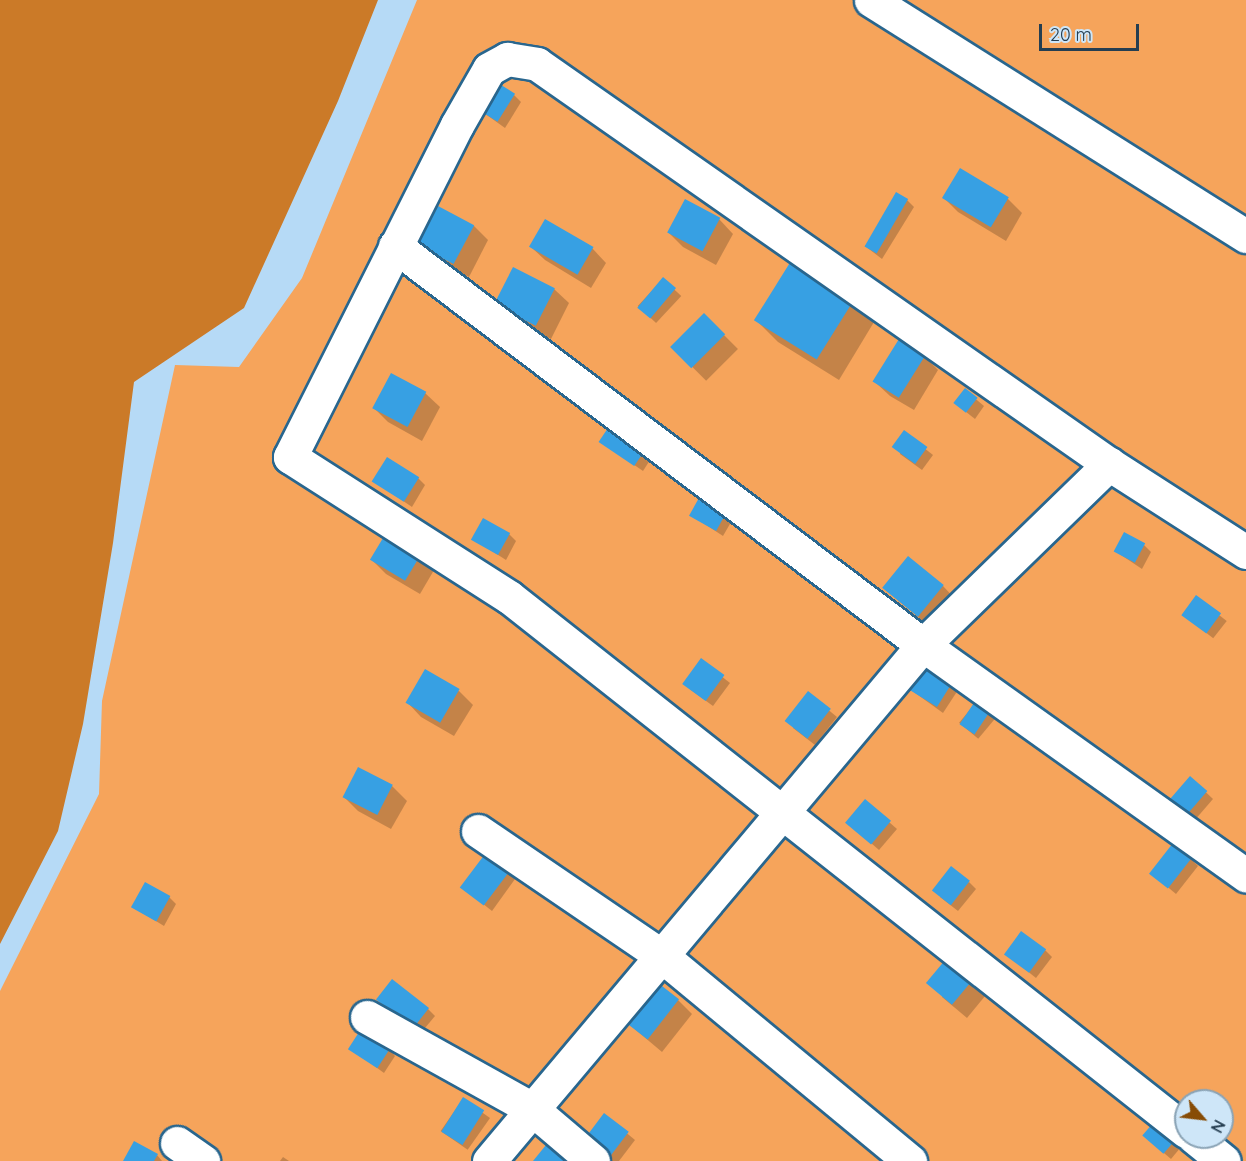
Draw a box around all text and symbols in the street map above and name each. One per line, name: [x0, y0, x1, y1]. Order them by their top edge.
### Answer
scale bar: [1042, 12, 1142, 50]
text: 20 m: [1050, 23, 1092, 46]
north arrow: [1174, 1089, 1234, 1149]
text: N: [1207, 1117, 1230, 1136]

